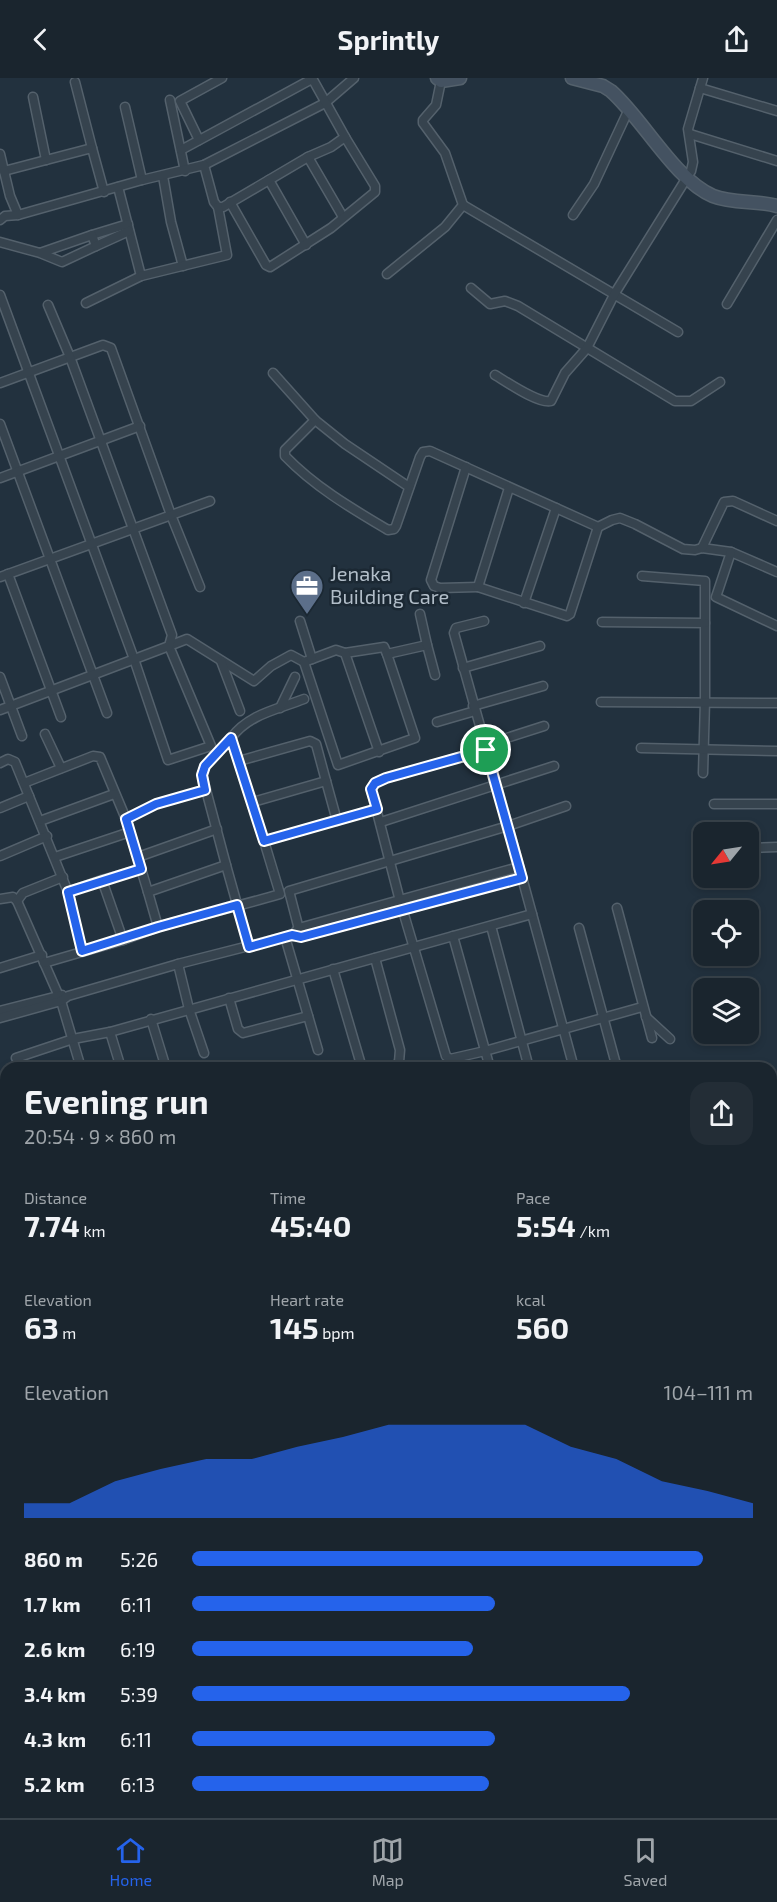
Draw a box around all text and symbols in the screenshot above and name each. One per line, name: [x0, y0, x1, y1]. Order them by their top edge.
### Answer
icon: back: [24, 23, 57, 56]
text: Sprintly: [338, 23, 439, 55]
icon: share: [720, 23, 753, 56]
place label: Jenaka Building Care: [330, 561, 449, 608]
office icon: Jenaka Building Care: [289, 568, 325, 615]
pin: [460, 724, 511, 775]
icon: arrive: [469, 733, 502, 766]
north arrow: [693, 822, 759, 888]
map controls: [693, 822, 759, 1044]
button: locate: [693, 900, 759, 966]
button: layers: [693, 978, 759, 1044]
text: Evening run: [24, 1081, 209, 1121]
button: share: [690, 1082, 753, 1145]
text: 20:54 · 9 × 860 m: [24, 1124, 176, 1148]
text: Distance: [24, 1188, 87, 1207]
text: Time: [270, 1188, 306, 1207]
text: Pace: [516, 1188, 550, 1207]
text: 7.74: [24, 1207, 80, 1243]
text: 45:40: [270, 1207, 351, 1243]
text: 5:54: [516, 1207, 576, 1243]
text: km: [80, 1221, 106, 1240]
text: /km: [576, 1221, 610, 1240]
text: Elevation: [24, 1290, 92, 1309]
text: Heart rate: [270, 1290, 344, 1309]
text: kcal: [516, 1290, 545, 1309]
text: 63: [24, 1309, 59, 1345]
text: 145: [270, 1309, 319, 1345]
text: 560: [516, 1309, 569, 1345]
text: m: [59, 1323, 76, 1342]
text: bpm: [319, 1323, 355, 1342]
text: Elevation: [24, 1380, 109, 1404]
text: 104–111 m: [664, 1380, 753, 1404]
text: 860 m: [24, 1547, 83, 1571]
text: 5:26: [120, 1547, 158, 1571]
text: 1.7 km: [24, 1592, 81, 1616]
text: 6:11: [120, 1592, 152, 1616]
text: 2.6 km: [24, 1637, 85, 1661]
text: 6:19: [120, 1637, 156, 1661]
text: 3.4 km: [24, 1682, 86, 1706]
text: 5:39: [120, 1682, 158, 1706]
text: 4.3 km: [24, 1727, 86, 1751]
text: 6:11: [120, 1727, 152, 1751]
text: 5.2 km: [24, 1772, 85, 1796]
text: 6:13: [120, 1772, 155, 1796]
tab: Home: [110, 1834, 152, 1889]
tab: Map: [371, 1834, 404, 1889]
tab: Saved: [623, 1834, 667, 1889]

